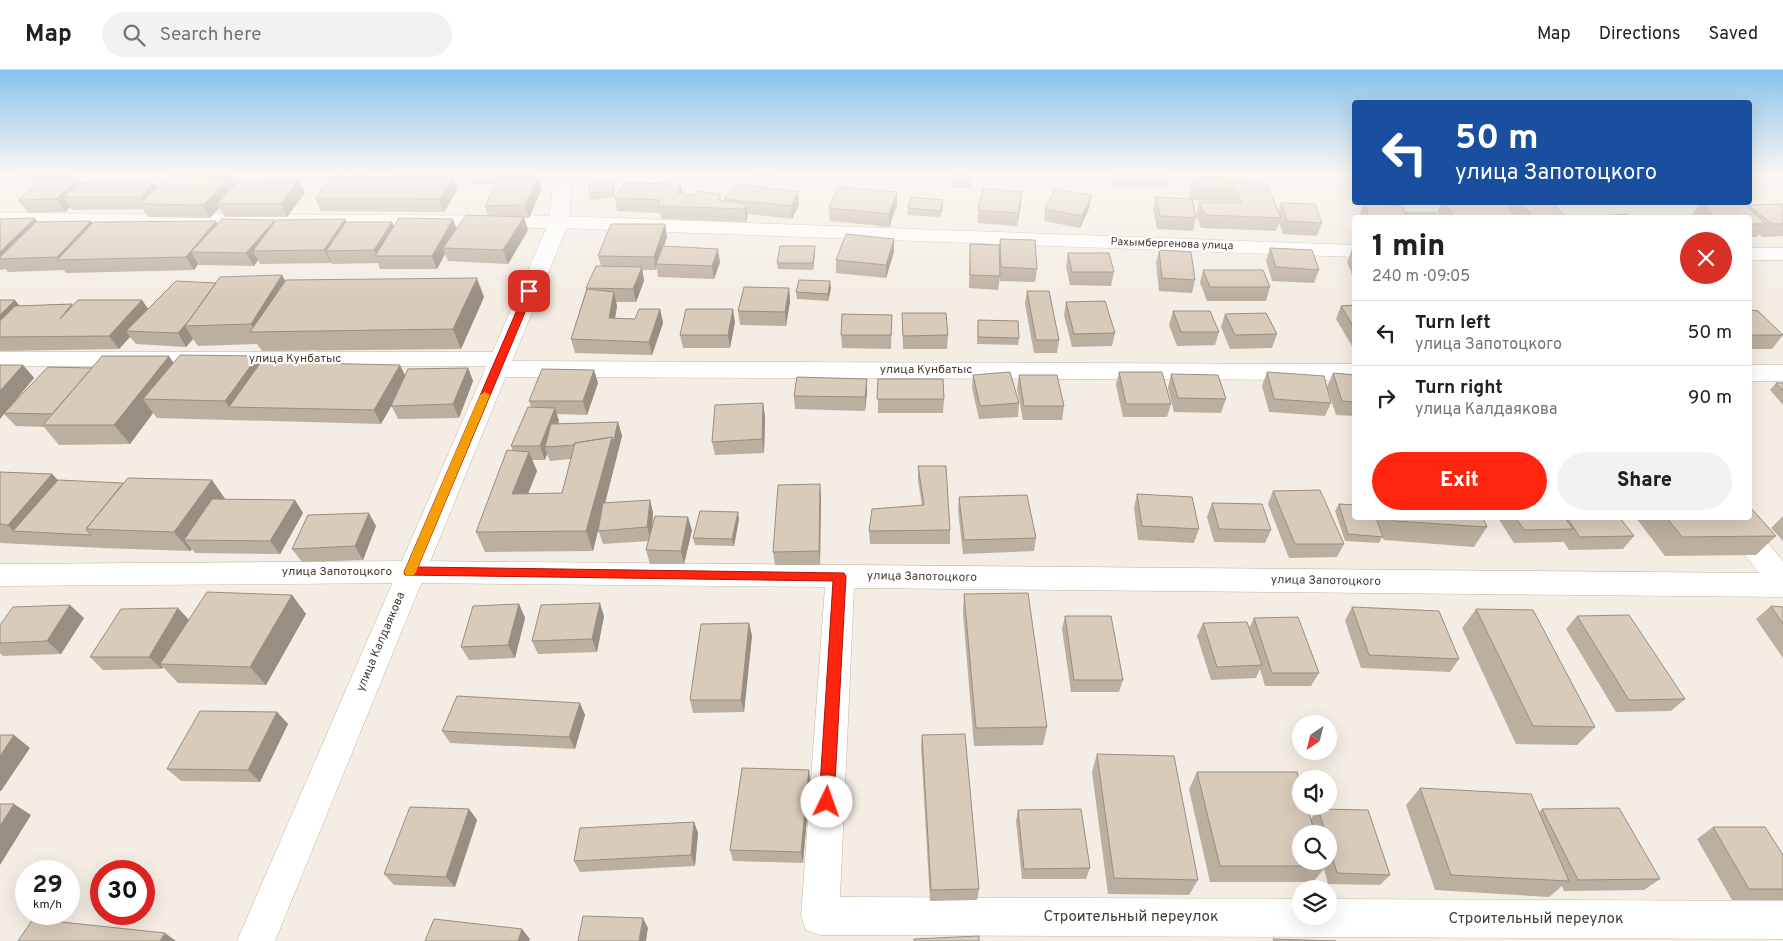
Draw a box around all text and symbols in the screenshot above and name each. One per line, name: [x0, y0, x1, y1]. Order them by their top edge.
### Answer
search box: [102, 12, 452, 57]
text: Map: [25, 20, 72, 50]
icon: search: [120, 21, 148, 49]
text: Search here: [160, 23, 261, 47]
text: Map: [1537, 23, 1571, 46]
text: Directions: [1599, 23, 1681, 46]
text: Saved: [1709, 23, 1758, 46]
text: 50 m: [1455, 117, 1539, 161]
icon: left: [1372, 120, 1437, 185]
text: улица Запотоцкого: [1455, 160, 1657, 187]
text: 1 min: [1372, 229, 1445, 266]
button: close: [1680, 232, 1732, 284]
street label: Рахымбергенова улица: [1110, 235, 1234, 253]
text: 240 m · 09:05: [1372, 267, 1470, 287]
pin: [508, 270, 550, 312]
icon: arrive: [515, 277, 543, 305]
text: Turn left: [1415, 311, 1491, 335]
icon: left: [1372, 319, 1400, 347]
text: 50 m: [1687, 321, 1732, 345]
text: улица Запотоцкого: [1415, 335, 1562, 355]
street label: улица Кунбатыс: [249, 351, 341, 367]
street label: улица Кунбатыс: [880, 362, 972, 378]
text: Turn right: [1415, 376, 1503, 400]
icon: right: [1372, 384, 1400, 412]
text: 90 m: [1688, 386, 1732, 410]
text: улица Калдаякова: [1415, 400, 1558, 420]
button: Exit: [1372, 452, 1547, 510]
button: Share: [1557, 452, 1732, 510]
street label: улица Запотоцкого: [282, 564, 392, 580]
street label: улица Запотоцкого: [867, 568, 978, 586]
street label: улица Запотоцкого: [1271, 572, 1382, 590]
street label: улица Калдаякова: [353, 590, 409, 694]
north arrow: [1292, 715, 1338, 760]
map controls: [1292, 715, 1337, 925]
button: sound: [1292, 770, 1337, 815]
position arrow: [800, 775, 852, 827]
button: search: [1292, 825, 1337, 870]
speed limit sign: 30: [90, 860, 155, 925]
text: 29: [32, 870, 63, 902]
button: layers: [1292, 880, 1337, 925]
text: km/h: [33, 897, 62, 913]
street label: Строительный переулок: [1043, 908, 1219, 927]
street label: Строительный переулок: [1448, 910, 1624, 929]

